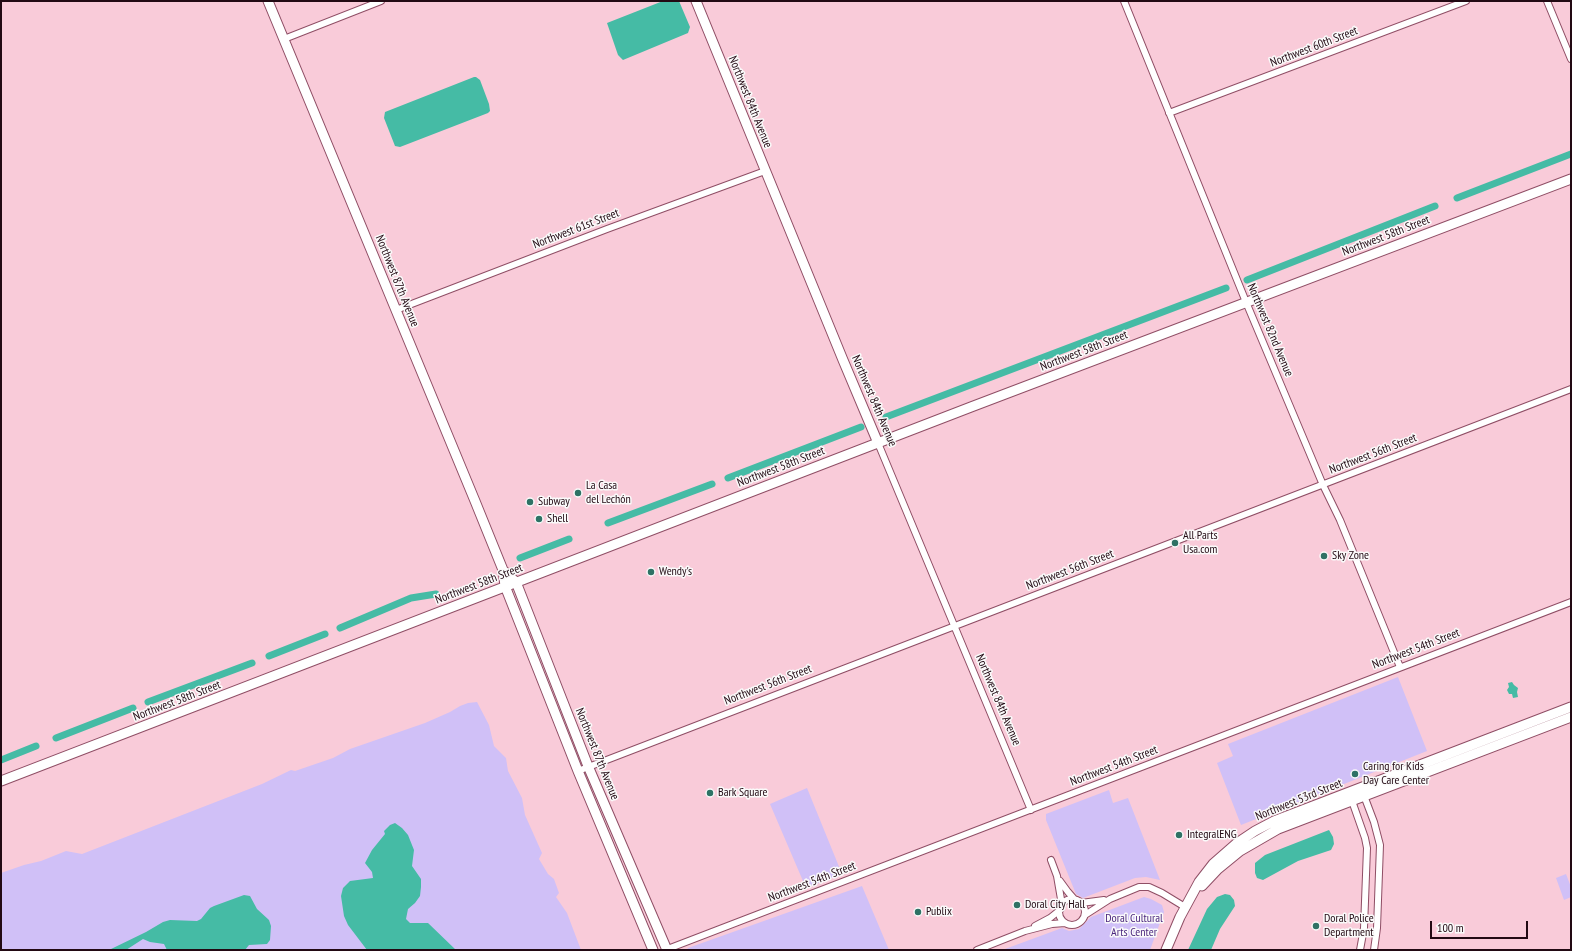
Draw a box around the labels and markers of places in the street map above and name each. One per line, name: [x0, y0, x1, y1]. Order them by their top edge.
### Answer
place label: La Casa del Lechón: [586, 479, 631, 507]
marker: La Casa del Lechón: [573, 488, 583, 498]
place label: Subway: [538, 495, 570, 509]
marker: Subway: [525, 497, 535, 507]
place label: Shell: [547, 512, 568, 526]
marker: Shell: [534, 514, 544, 524]
place label: All Parts Usa.com: [1183, 529, 1218, 557]
marker: All Parts Usa.com: [1170, 538, 1180, 548]
place label: Sky Zone: [1332, 549, 1369, 563]
marker: Sky Zone: [1319, 551, 1329, 561]
place label: Wendy's: [659, 565, 692, 579]
marker: Wendy's: [646, 567, 656, 577]
place label: Caring for Kids Day Care Center: [1363, 760, 1429, 788]
marker: Caring for Kids Day Care Center: [1350, 769, 1360, 779]
place label: Bark Square: [718, 786, 768, 800]
marker: Bark Square: [705, 788, 715, 798]
place label: IntegralENG: [1187, 828, 1237, 842]
marker: IntegralENG: [1174, 830, 1184, 840]
place label: Doral City Hall: [1025, 898, 1085, 912]
marker: Doral City Hall: [1012, 900, 1022, 910]
place label: Publix: [926, 905, 952, 919]
marker: Publix: [913, 907, 923, 917]
place label: Doral Police Department: [1324, 912, 1374, 940]
marker: Doral Police Department: [1311, 921, 1321, 931]

